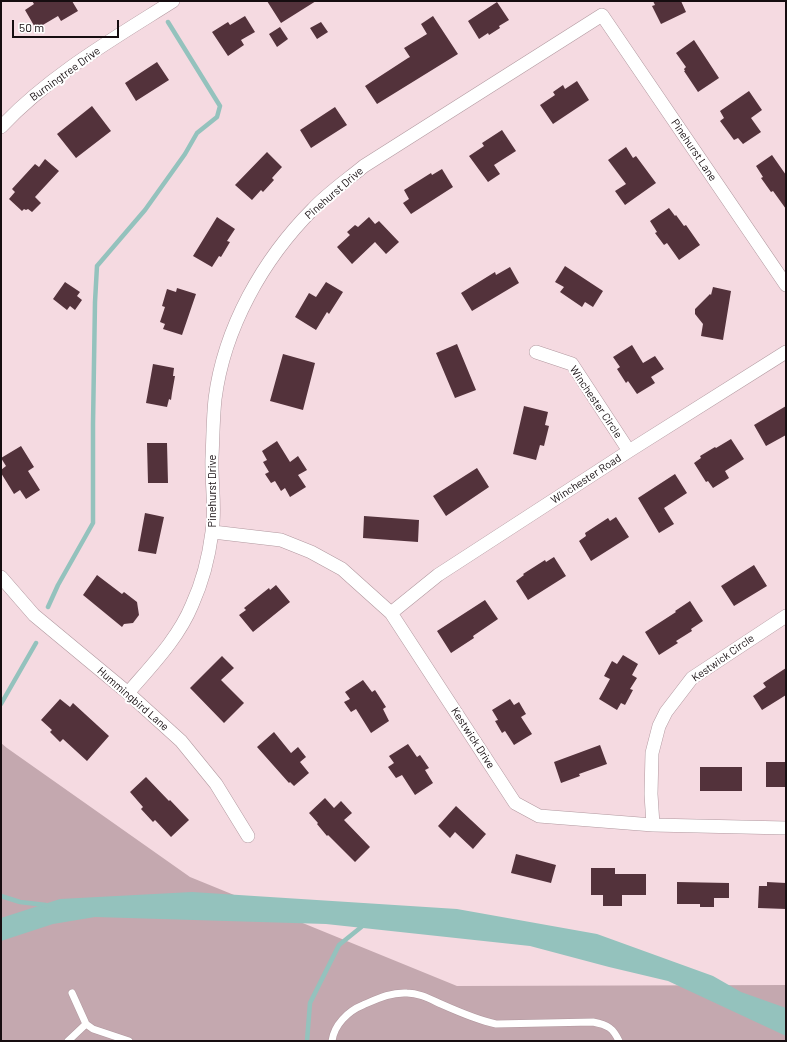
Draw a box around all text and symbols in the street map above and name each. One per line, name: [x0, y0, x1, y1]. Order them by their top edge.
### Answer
scale bar: [14, 12, 121, 38]
text: 50 m: [19, 20, 44, 34]
street label: Burningtree Drive: [27, 44, 103, 104]
street label: Pinehurst Lane: [668, 117, 720, 183]
street label: Pinehurst Drive: [302, 164, 366, 222]
street label: Winchester Circle: [567, 363, 625, 441]
street label: Winchester Road: [548, 451, 624, 507]
street label: Pinehurst Drive: [205, 455, 219, 527]
street label: Kestwick Circle: [689, 632, 757, 684]
street label: Hummingbird Lane: [95, 664, 171, 734]
street label: Kestwick Drive: [448, 705, 498, 771]

